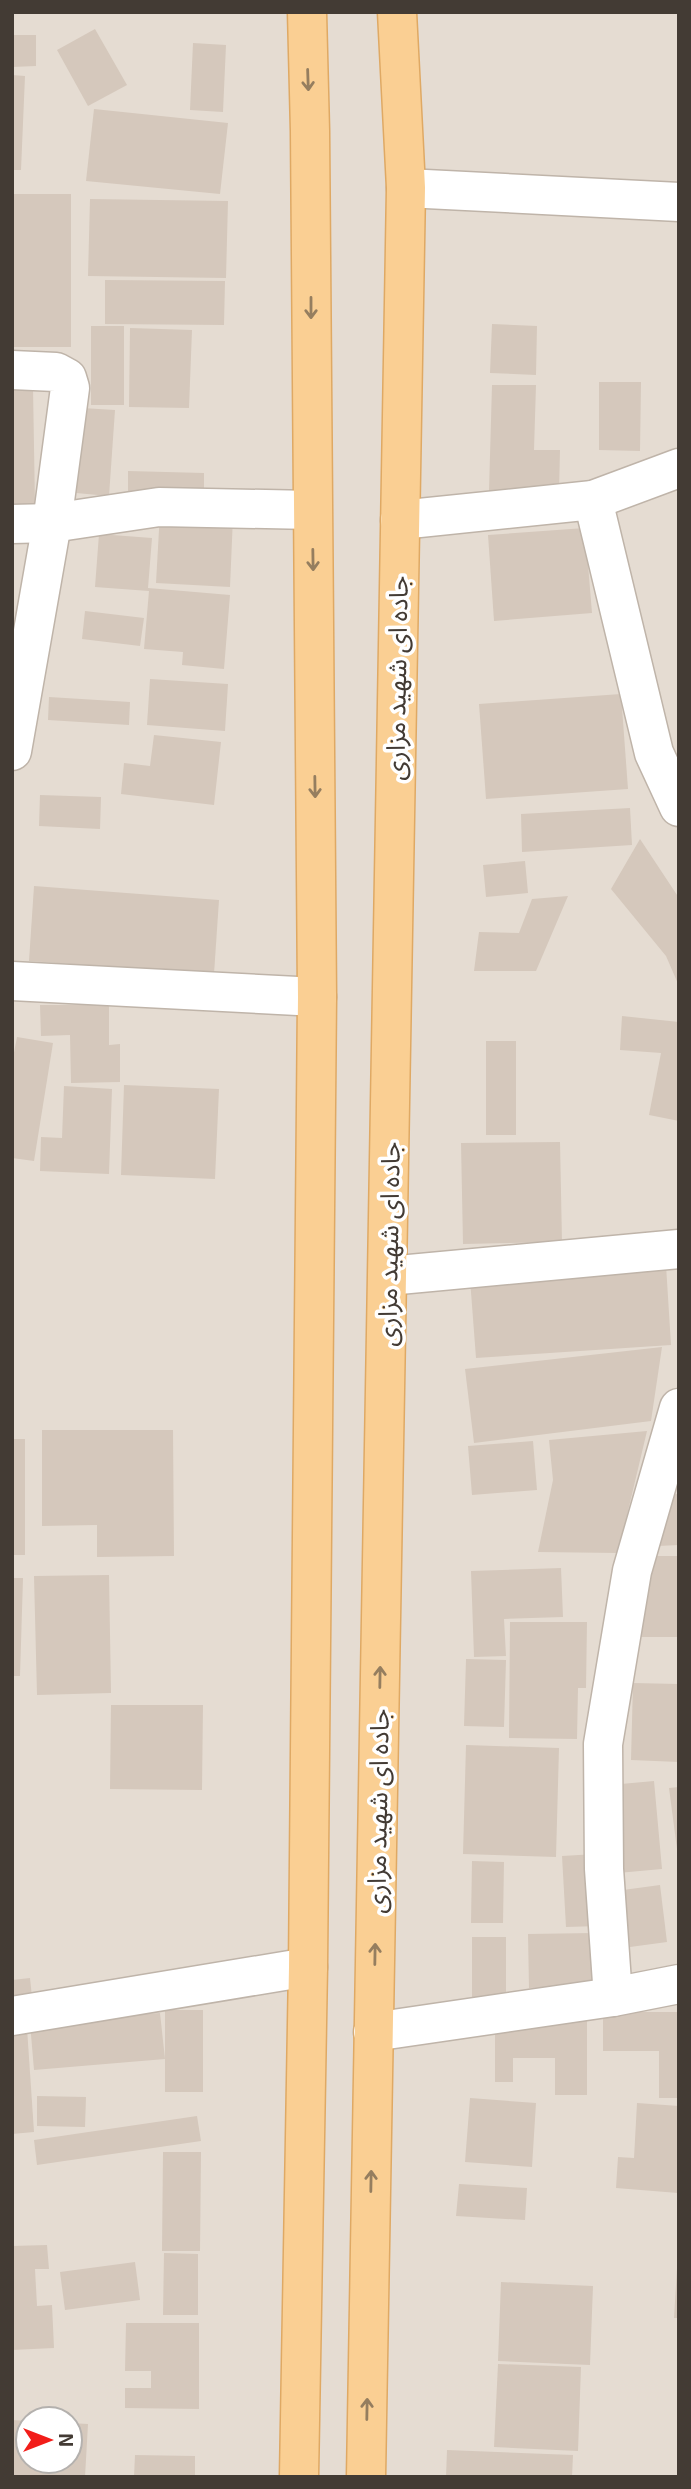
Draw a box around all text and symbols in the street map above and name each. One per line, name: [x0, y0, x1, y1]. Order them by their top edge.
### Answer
one-way arrow: [302, 69, 315, 92]
one-way arrow: [304, 296, 318, 319]
one-way arrow: [306, 548, 319, 571]
street label: جاده ای شهید مزاری: [378, 575, 414, 781]
one-way arrow: [308, 776, 321, 799]
street label: جاده ای شهید مزاری: [370, 1141, 406, 1347]
one-way arrow: [374, 1666, 387, 1689]
street label: جاده ای شهید مزاری: [359, 1708, 395, 1914]
one-way arrow: [368, 1942, 382, 1965]
one-way arrow: [364, 2170, 378, 2193]
one-way arrow: [360, 2397, 374, 2420]
north arrow: [14, 2405, 84, 2475]
text: N: [55, 2433, 78, 2447]

